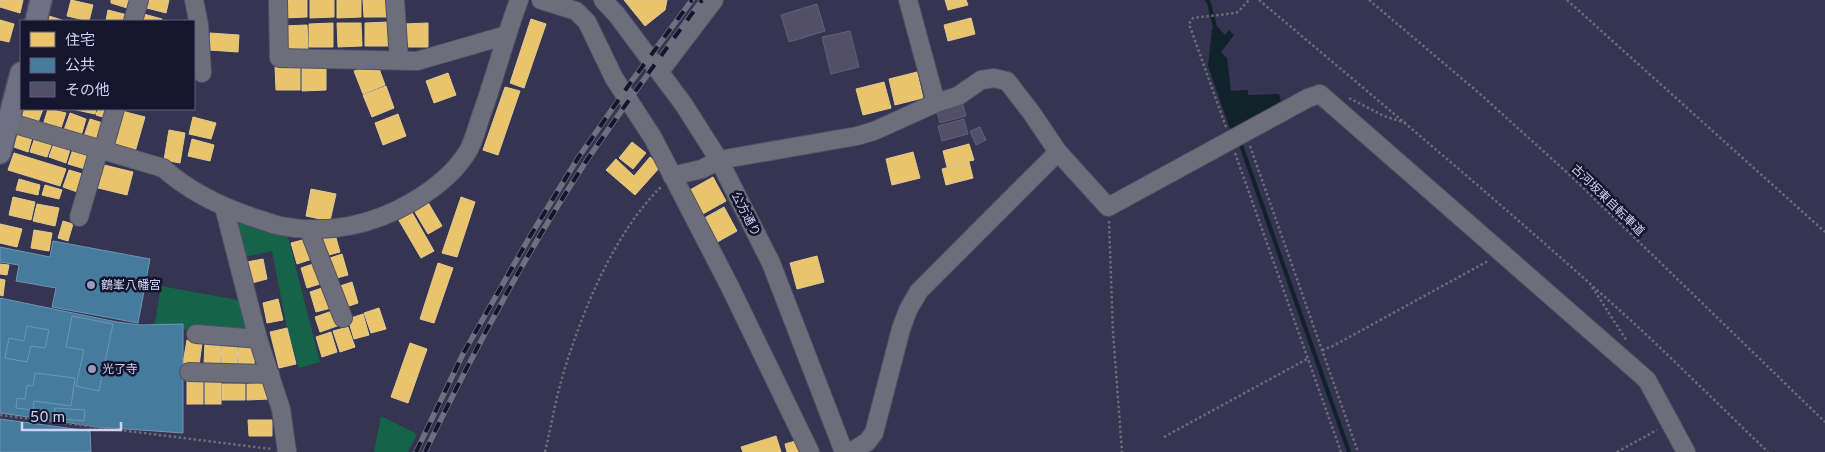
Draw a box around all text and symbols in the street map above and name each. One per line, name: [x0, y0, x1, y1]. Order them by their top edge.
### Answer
legend: [20, 20, 195, 110]
text: 住宅: [65, 32, 95, 51]
text: 公共: [65, 57, 95, 76]
text: その他: [65, 82, 110, 101]
street label: 古河坂東自転車道: [1567, 162, 1647, 240]
street label: 公方通り: [727, 189, 763, 239]
place label: 鶴峯八幡宮: [101, 278, 161, 294]
marker: 鶴峯八幡宮: [85, 279, 97, 291]
place label: 光了寺: [102, 362, 138, 378]
marker: 光了寺: [86, 363, 98, 375]
scale bar: [22, 400, 121, 432]
text: 50 m: [30, 409, 65, 428]

